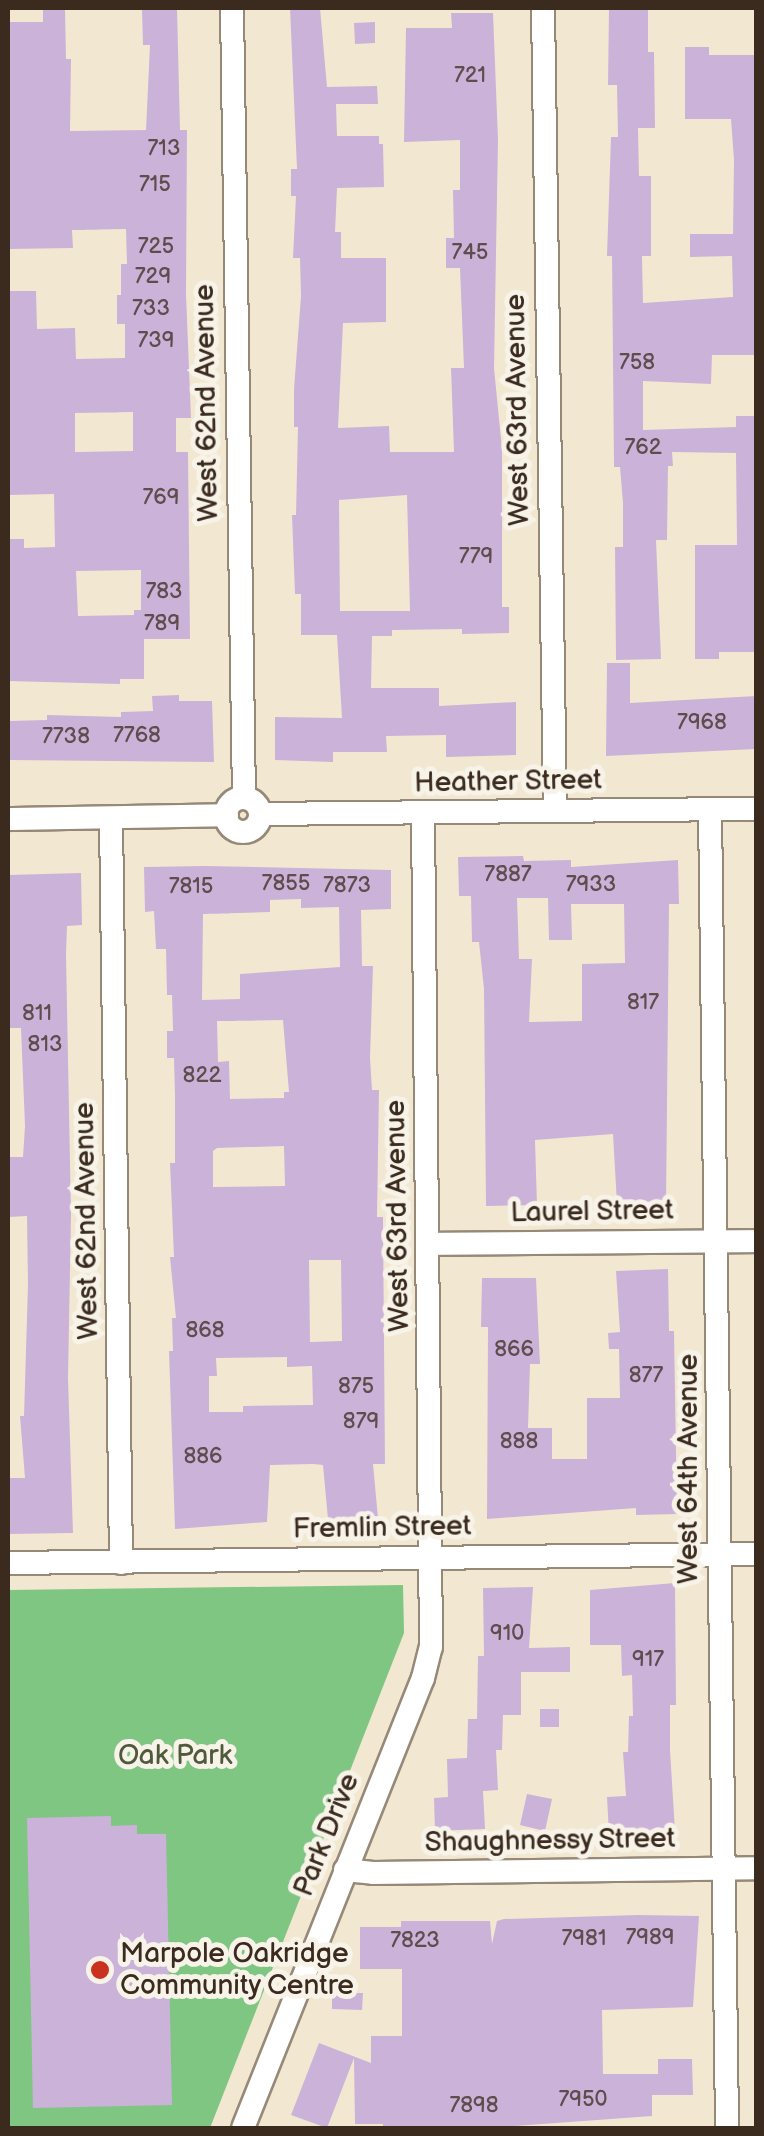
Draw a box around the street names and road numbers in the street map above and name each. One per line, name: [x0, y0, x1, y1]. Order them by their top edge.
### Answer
street label: West 62nd Avenue: [188, 284, 226, 522]
street label: West 63rd Avenue: [499, 294, 537, 526]
street label: Heather Street: [414, 764, 602, 800]
street label: West 63rd Avenue: [379, 1100, 417, 1332]
street label: West 62nd Avenue: [68, 1102, 106, 1340]
street label: Laurel Street: [510, 1194, 674, 1230]
street label: West 64th Avenue: [672, 1354, 706, 1584]
street label: Fremlin Street: [292, 1510, 472, 1546]
street label: Park Drive: [287, 1769, 367, 1901]
street label: Shaughnessy Street: [423, 1822, 677, 1860]

